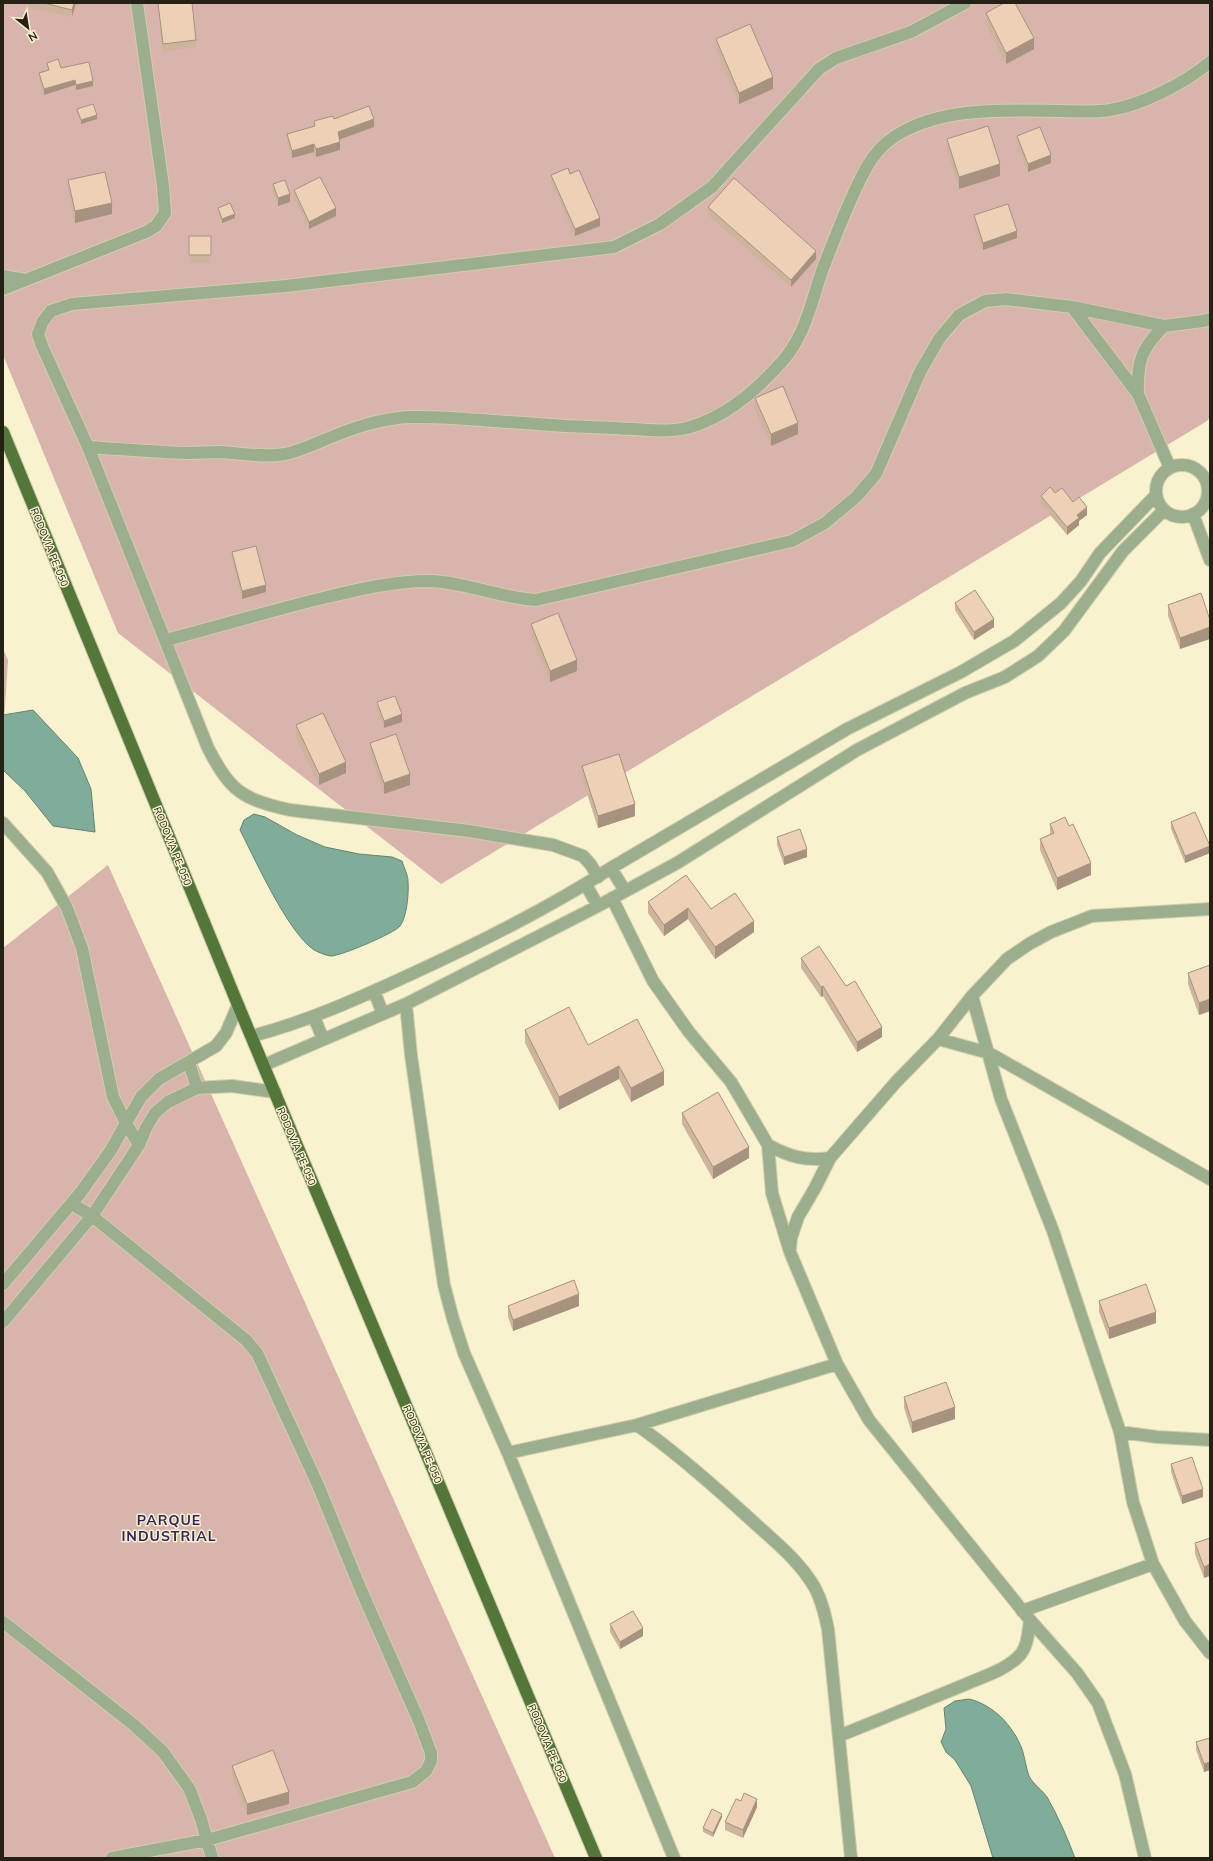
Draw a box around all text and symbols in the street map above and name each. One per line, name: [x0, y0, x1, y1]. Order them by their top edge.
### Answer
north arrow: [8, 8, 48, 48]
text: N: [26, 29, 40, 45]
street label: RODOVIA PE-050: [28, 506, 71, 588]
street label: RODOVIA PE-050: [151, 805, 194, 887]
street label: RODOVIA PE-050: [274, 1105, 319, 1187]
street label: RODOVIA PE-050: [400, 1403, 445, 1485]
district label: PARQUE INDUSTRIAL: [121, 1511, 217, 1545]
street label: RODOVIA PE-050: [525, 1702, 570, 1784]

